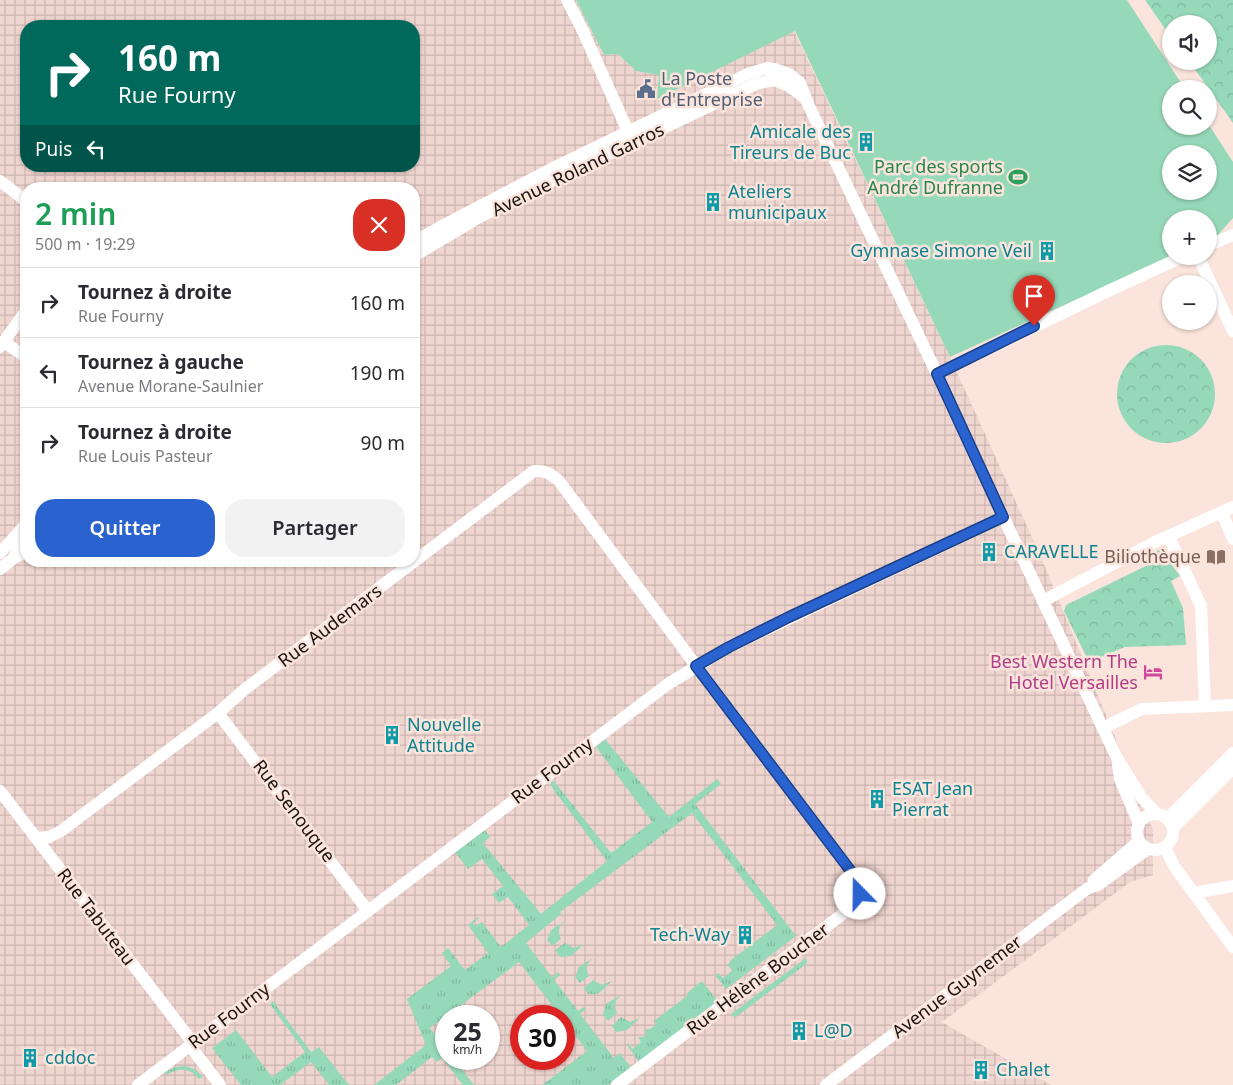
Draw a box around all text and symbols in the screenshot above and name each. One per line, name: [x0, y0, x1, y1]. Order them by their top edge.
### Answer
map controls: [1162, 15, 1217, 330]
button: sound: [1162, 15, 1217, 70]
text: 160 m: [118, 34, 221, 81]
icon: right: [35, 40, 100, 105]
place label: La Poste d'Entreprise: [661, 66, 763, 111]
public building icon: La Poste d'Entreprise: [635, 78, 657, 100]
text: Rue Fourny: [118, 79, 236, 109]
button: search: [1162, 80, 1217, 135]
street label: Avenue Roland Garros: [487, 117, 668, 221]
place label: Amicale des Tireurs de Buc: [730, 119, 851, 164]
building icon: Amicale des Tireurs de Buc: [855, 131, 877, 153]
icon: left: [82, 135, 110, 163]
text: Puis: [35, 136, 72, 162]
button: layers: [1162, 145, 1217, 200]
place label: Parc des sports André Dufranne: [867, 154, 1003, 199]
sports icon: Parc des sports André Dufranne: [1007, 166, 1029, 188]
place label: Ateliers municipaux: [728, 179, 827, 224]
building icon: Ateliers municipaux: [702, 191, 724, 213]
text: 2 min: [35, 193, 116, 234]
button: close: [353, 199, 405, 251]
button: +: [1162, 210, 1217, 265]
text: 500 m · 19:29: [35, 233, 135, 255]
place label: Gymnase Simone Veil: [850, 238, 1032, 262]
building icon: Gymnase Simone Veil: [1036, 240, 1058, 262]
pin: [1013, 275, 1055, 326]
button: −: [1162, 275, 1217, 330]
text: Tournez à droite: [78, 279, 232, 305]
icon: arrive: [1020, 282, 1048, 310]
icon: right: [35, 289, 63, 317]
text: 160 m: [350, 290, 405, 316]
text: Rue Fourny: [78, 305, 164, 327]
text: Tournez à gauche: [78, 349, 244, 375]
icon: left: [35, 359, 63, 387]
text: 190 m: [350, 360, 405, 386]
text: Avenue Morane-Saulnier: [78, 375, 263, 397]
text: Tournez à droite: [78, 419, 232, 445]
icon: right: [35, 429, 63, 457]
text: 90 m: [361, 430, 405, 456]
text: Rue Louis Pasteur: [78, 445, 213, 467]
button: Quitter: [35, 499, 215, 557]
button: Partager: [225, 499, 405, 557]
place label: CARAVELLE: [1004, 539, 1099, 563]
building icon: CARAVELLE: [978, 541, 1000, 563]
place label: Biliothèque: [1104, 544, 1201, 568]
library icon: Biliothèque: [1205, 546, 1227, 568]
street label: Rue Audemars: [273, 578, 386, 672]
place label: Best Western The Hotel Versailles: [990, 649, 1138, 694]
hotel icon: Best Western The Hotel Versailles: [1142, 661, 1164, 683]
place label: Nouvelle Attitude: [407, 712, 481, 757]
building icon: Nouvelle Attitude: [381, 724, 403, 746]
street label: Rue Fourny: [506, 731, 598, 809]
street label: Rue Senouque: [248, 754, 341, 867]
place label: ESAT Jean Pierrat: [892, 776, 973, 821]
building icon: ESAT Jean Pierrat: [866, 788, 888, 810]
street label: Rue Tabuteau: [52, 863, 141, 970]
position arrow: [833, 867, 885, 919]
street label: Rue Hélène Boucher: [681, 916, 834, 1040]
place label: Tech-Way: [650, 922, 731, 946]
building icon: Tech-Way: [734, 924, 756, 946]
street label: Avenue Guynemer: [886, 929, 1027, 1043]
street label: Rue Fourny: [183, 976, 275, 1054]
speed limit sign: 30: [510, 1005, 575, 1070]
text: 25: [453, 1014, 482, 1048]
place label: L@D: [814, 1018, 853, 1042]
building icon: L@D: [788, 1020, 810, 1042]
text: km/h: [453, 1041, 482, 1058]
place label: cddoc: [45, 1045, 96, 1069]
building icon: cddoc: [19, 1047, 41, 1069]
place label: Chalet: [996, 1057, 1050, 1081]
building icon: Chalet: [970, 1059, 992, 1081]

